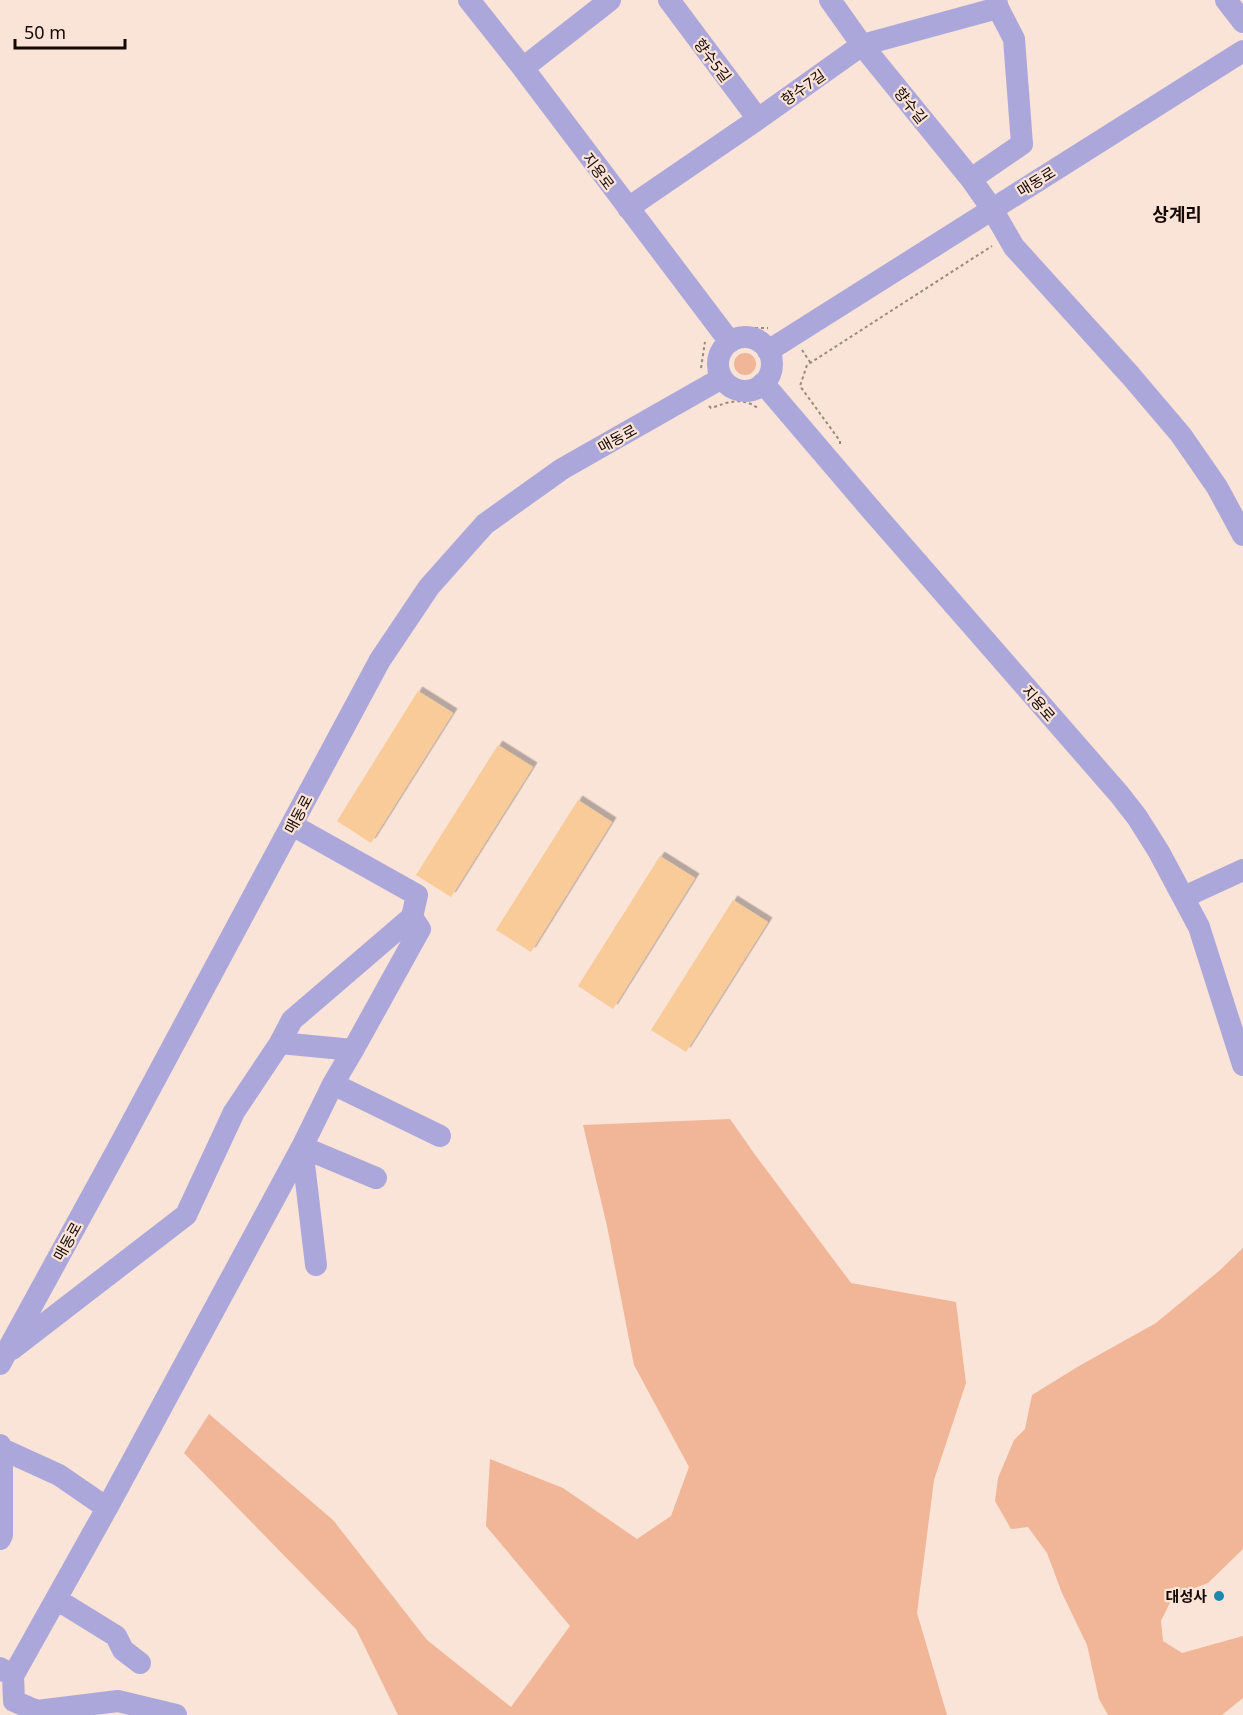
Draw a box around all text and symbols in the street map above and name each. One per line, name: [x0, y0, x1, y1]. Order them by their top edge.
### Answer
scale bar: [15, 12, 124, 50]
text: 50 m: [24, 20, 66, 44]
street label: 향수5길: [690, 34, 736, 86]
street label: 향수7길: [777, 64, 829, 110]
street label: 향수길: [890, 83, 932, 127]
street label: 지용로: [579, 148, 619, 194]
street label: 매동로: [1013, 162, 1059, 200]
district label: 상계리: [1152, 202, 1202, 226]
street label: 매동로: [594, 419, 640, 457]
street label: 지용로: [1018, 681, 1060, 725]
street label: 매동로: [279, 791, 317, 837]
street label: 매동로: [48, 1218, 86, 1264]
place label: 대성사: [1166, 1586, 1207, 1606]
marker: 대성사: [1212, 1589, 1226, 1603]

